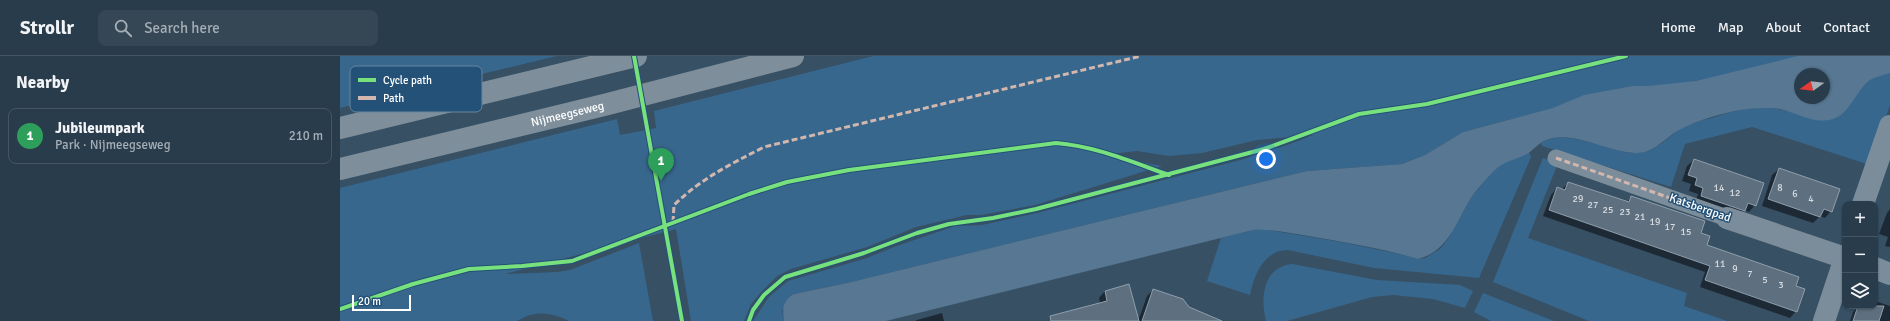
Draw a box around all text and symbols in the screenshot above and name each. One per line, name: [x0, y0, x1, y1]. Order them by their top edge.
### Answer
search box: [98, 10, 378, 46]
text: Strollr: [20, 16, 74, 40]
icon: search: [112, 17, 134, 39]
text: Search here: [144, 19, 220, 37]
text: Home: [1661, 19, 1696, 36]
text: Map: [1718, 19, 1743, 36]
text: About: [1765, 19, 1801, 36]
text: Contact: [1823, 19, 1870, 36]
legend: [350, 66, 482, 112]
north arrow: [1794, 68, 1830, 104]
text: Nearby: [16, 72, 69, 93]
text: Cycle path: [383, 74, 432, 87]
text: Path: [383, 92, 404, 105]
street label: Nijmeegseweg: [529, 98, 605, 130]
text: Jubileumpark: [55, 119, 145, 137]
text: 1: [26, 128, 34, 144]
text: 210 m: [289, 128, 323, 144]
text: Park · Nijmeegseweg: [55, 137, 171, 153]
pin: 1: [648, 148, 674, 181]
your location: [1256, 149, 1276, 169]
house number: 14: [1714, 182, 1725, 194]
house number: 8: [1777, 182, 1783, 194]
house number: 12: [1730, 187, 1740, 199]
house number: 6: [1792, 188, 1798, 200]
street label: Katsbergpad: [1667, 190, 1733, 226]
house number: 29: [1573, 193, 1583, 205]
house number: 4: [1808, 193, 1814, 205]
house number: 27: [1588, 199, 1598, 211]
map controls: [1842, 201, 1878, 309]
button: +: [1842, 201, 1878, 237]
house number: 25: [1603, 204, 1613, 216]
house number: 23: [1620, 206, 1630, 218]
house number: 21: [1635, 211, 1645, 223]
house number: 19: [1650, 216, 1660, 228]
house number: 17: [1665, 221, 1675, 233]
house number: 15: [1681, 226, 1691, 238]
button: −: [1842, 237, 1878, 273]
house number: 11: [1715, 258, 1725, 270]
house number: 9: [1732, 263, 1738, 275]
house number: 7: [1747, 268, 1753, 280]
button: layers: [1842, 273, 1878, 309]
house number: 5: [1762, 274, 1768, 286]
house number: 3: [1778, 279, 1784, 291]
scale bar: [352, 293, 411, 312]
text: 20 m: [358, 295, 381, 308]

